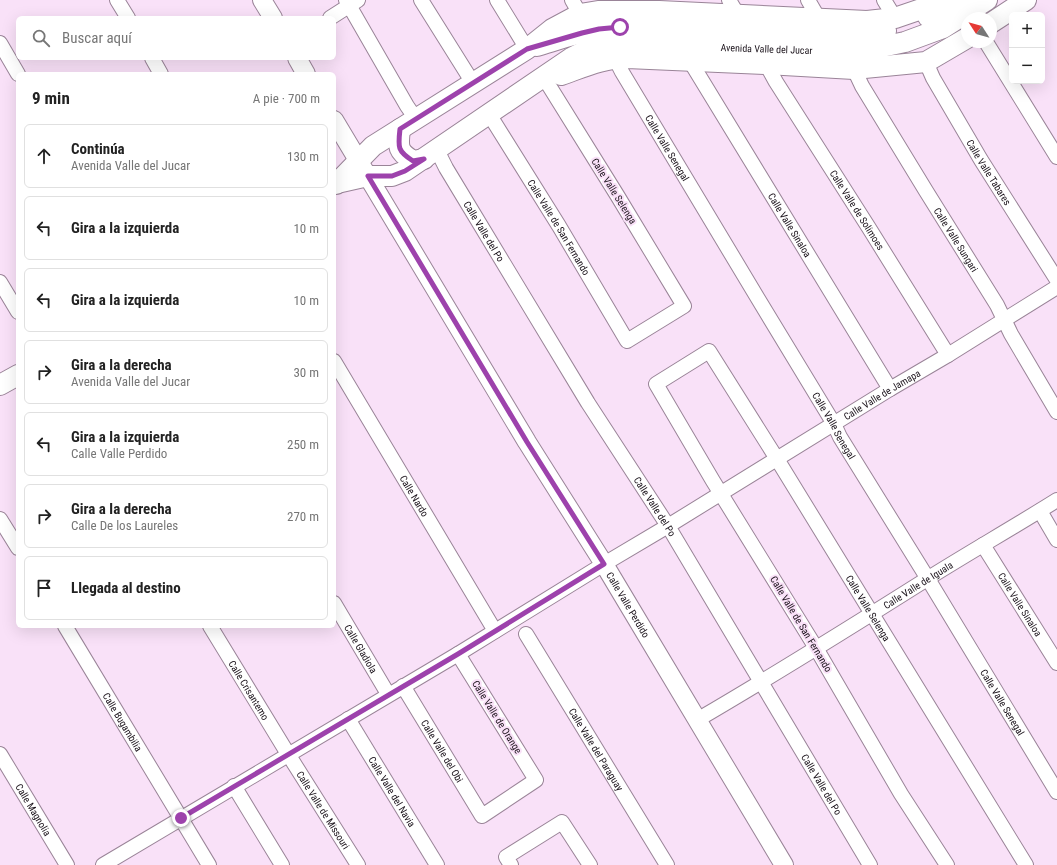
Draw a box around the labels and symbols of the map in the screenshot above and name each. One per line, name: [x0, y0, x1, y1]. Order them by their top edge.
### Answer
north arrow: [961, 12, 997, 48]
route start: [611, 18, 629, 36]
street label: Avenida Valle del Jucar: [721, 42, 813, 56]
street label: Calle Valle Senegal: [643, 113, 692, 183]
street label: Calle Valle Tabares: [965, 137, 1014, 207]
street label: Calle Valle Selenga: [589, 156, 639, 226]
street label: Calle Valle de Solimoes: [828, 168, 887, 252]
street label: Calle Valle de San Fernando: [526, 177, 592, 277]
street label: Calle Valle Sinaloa: [766, 191, 814, 259]
street label: Calle Valle del Po: [462, 199, 507, 263]
street label: Calle Valle Sungari: [932, 205, 980, 274]
street label: Calle Valle de Jamapa: [842, 367, 922, 422]
street label: Calle Valle Senegal: [811, 390, 858, 461]
street label: Calle Nardo: [398, 473, 431, 518]
street label: Calle Valle del Po: [632, 475, 678, 538]
street label: Calle Valle de Iguala: [881, 559, 955, 611]
street label: Calle Valle Perdido: [605, 570, 652, 639]
street label: Calle Valle Sinaloa: [996, 570, 1044, 638]
street label: Calle Valle Selenga: [844, 573, 893, 643]
street label: Calle Valle de San Fernando: [768, 574, 834, 674]
street label: Calle Gladiola: [342, 622, 380, 675]
street label: Calle Crisantemo: [227, 658, 271, 722]
street label: Calle Valle Senegal: [978, 667, 1027, 737]
street label: Calle Valle de Orange: [470, 679, 524, 756]
street label: Calle Bugambilia: [101, 691, 145, 753]
street label: Calle Valle del Paraguay: [567, 706, 626, 793]
street label: Calle Valle del Obi: [419, 718, 466, 784]
street label: Calle Valle del Po: [800, 752, 844, 816]
street label: Calle Valle del Navia: [367, 754, 418, 829]
street label: Calle Valle de Missouri: [295, 769, 352, 851]
street label: Calle Magnolia: [14, 782, 54, 838]
route end: [172, 809, 190, 827]

